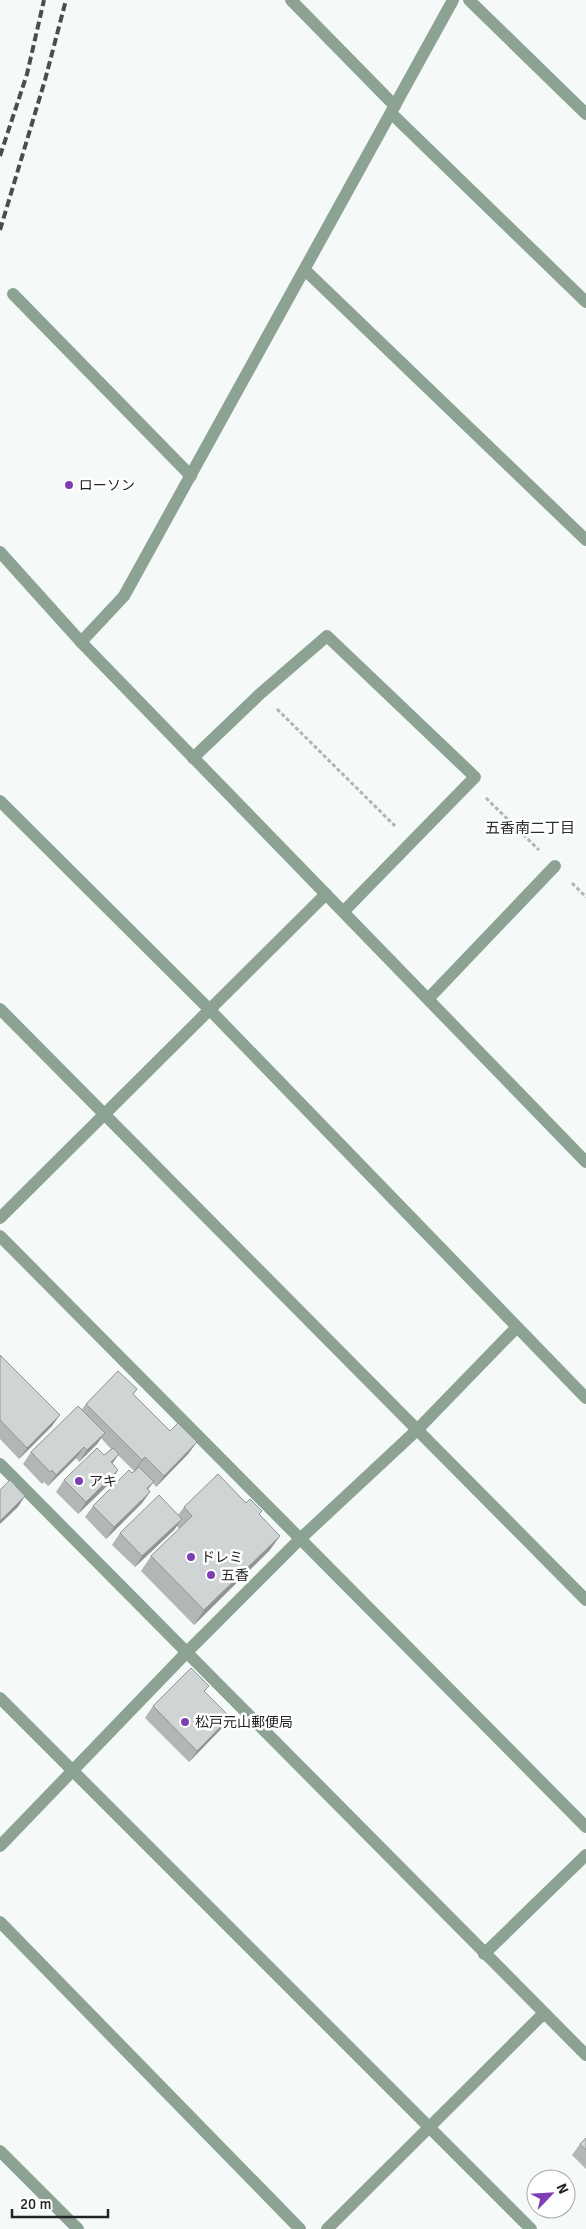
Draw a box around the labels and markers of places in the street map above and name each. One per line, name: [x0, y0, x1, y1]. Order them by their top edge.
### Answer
place label: ローソン: [79, 477, 135, 494]
marker: ローソン: [63, 479, 75, 491]
place label: アキ: [89, 1473, 117, 1490]
marker: アキ: [73, 1475, 85, 1487]
place label: ドレミ: [201, 1549, 243, 1566]
marker: ドレミ: [185, 1551, 197, 1563]
place label: 五香: [221, 1567, 249, 1584]
marker: 五香: [205, 1569, 217, 1581]
place label: 松戸元山郵便局: [195, 1714, 293, 1731]
marker: 松戸元山郵便局: [179, 1716, 191, 1728]

